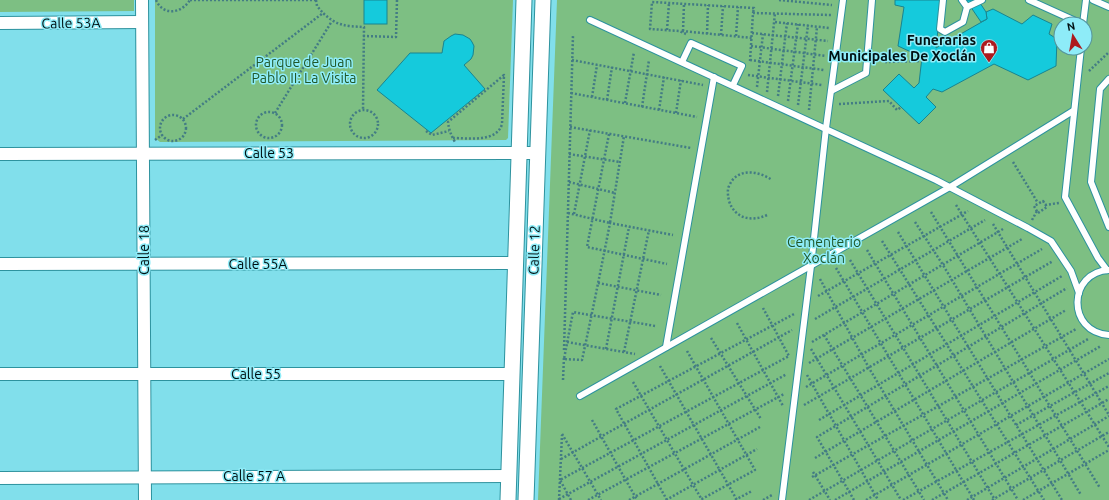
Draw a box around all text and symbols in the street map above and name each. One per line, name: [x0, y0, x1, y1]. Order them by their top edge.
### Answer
street label: Calle 53A: [41, 14, 101, 32]
north arrow: [1053, 16, 1093, 56]
text: N: [1066, 20, 1076, 33]
place label: Funerarias Municipales De Xoclán: [828, 32, 976, 64]
shop icon: Funerarias Municipales De Xoclán: [979, 38, 999, 63]
park label: Parque de Juan Pablo II: La Visita: [252, 54, 356, 86]
street label: Calle 53: [244, 145, 294, 161]
street label: Calle 18: [136, 225, 152, 275]
street label: Calle 12: [525, 225, 543, 275]
park label: Cementerio Xoclán: [787, 234, 861, 266]
street label: Calle 55A: [229, 256, 287, 272]
street label: Calle 55: [231, 366, 281, 382]
street label: Calle 57 A: [223, 468, 285, 484]

